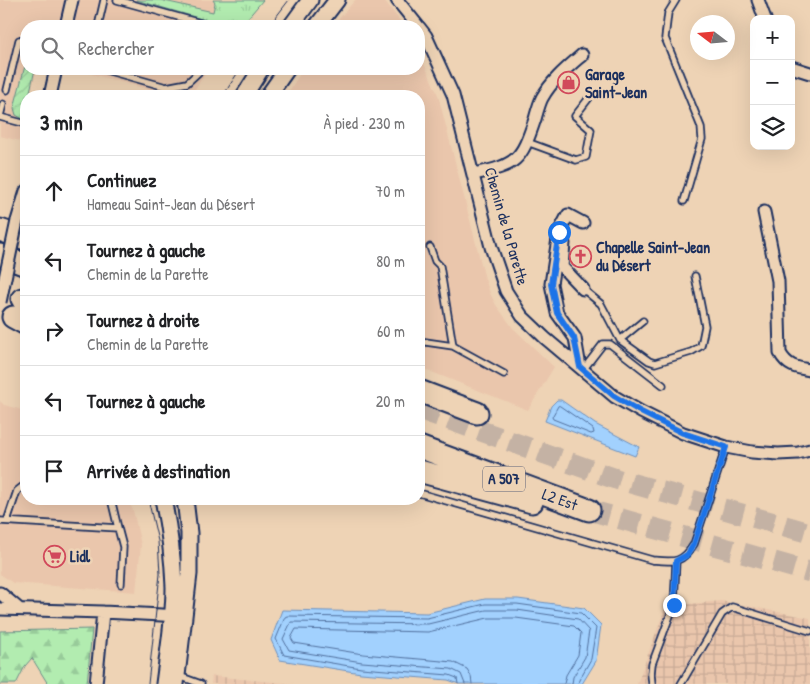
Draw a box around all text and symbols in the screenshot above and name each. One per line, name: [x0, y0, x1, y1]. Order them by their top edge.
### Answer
north arrow: [690, 15, 735, 60]
map controls: [750, 15, 795, 150]
button: +: [750, 15, 795, 60]
search box: [20, 20, 425, 75]
icon: search: [38, 34, 66, 62]
text: Rechercher: [78, 35, 155, 61]
button: −: [750, 60, 795, 105]
place label: Garage Saint-Jean: [585, 63, 647, 103]
shop icon: Garage Saint-Jean: [557, 71, 581, 95]
button: layers: [750, 105, 795, 150]
text: 3 min: [40, 108, 83, 137]
text: À pied · 230 m: [324, 112, 405, 134]
street label: Chemin de la Parette: [480, 165, 535, 288]
text: Continuez: [87, 167, 156, 193]
icon: ahead: [40, 177, 68, 205]
text: 70 m: [375, 180, 405, 202]
text: Hameau Saint-Jean du Désert: [87, 193, 255, 215]
route start: [548, 221, 571, 244]
place label: Chapelle Saint-Jean du Désert: [596, 236, 710, 276]
text: Tournez à gauche: [87, 237, 205, 263]
church icon: Chapelle Saint-Jean du Désert: [568, 244, 592, 268]
icon: left: [40, 247, 68, 275]
text: 80 m: [376, 250, 405, 272]
text: Chemin de la Parette: [87, 263, 209, 285]
text: Tournez à droite: [87, 307, 200, 333]
icon: right: [40, 317, 68, 345]
text: 60 m: [377, 320, 405, 342]
text: Chemin de la Parette: [87, 333, 209, 355]
icon: left: [40, 387, 68, 415]
text: Tournez à gauche: [87, 388, 205, 414]
text: 20 m: [376, 390, 405, 412]
icon: arrive: [40, 457, 68, 485]
text: Arrivée à destination: [87, 458, 230, 484]
road number: A 507: [483, 466, 525, 492]
street label: L2 Est: [539, 483, 581, 516]
supermarket icon: Lidl: [42, 544, 66, 568]
place label: Lidl: [70, 545, 91, 567]
route end: [663, 594, 686, 617]

